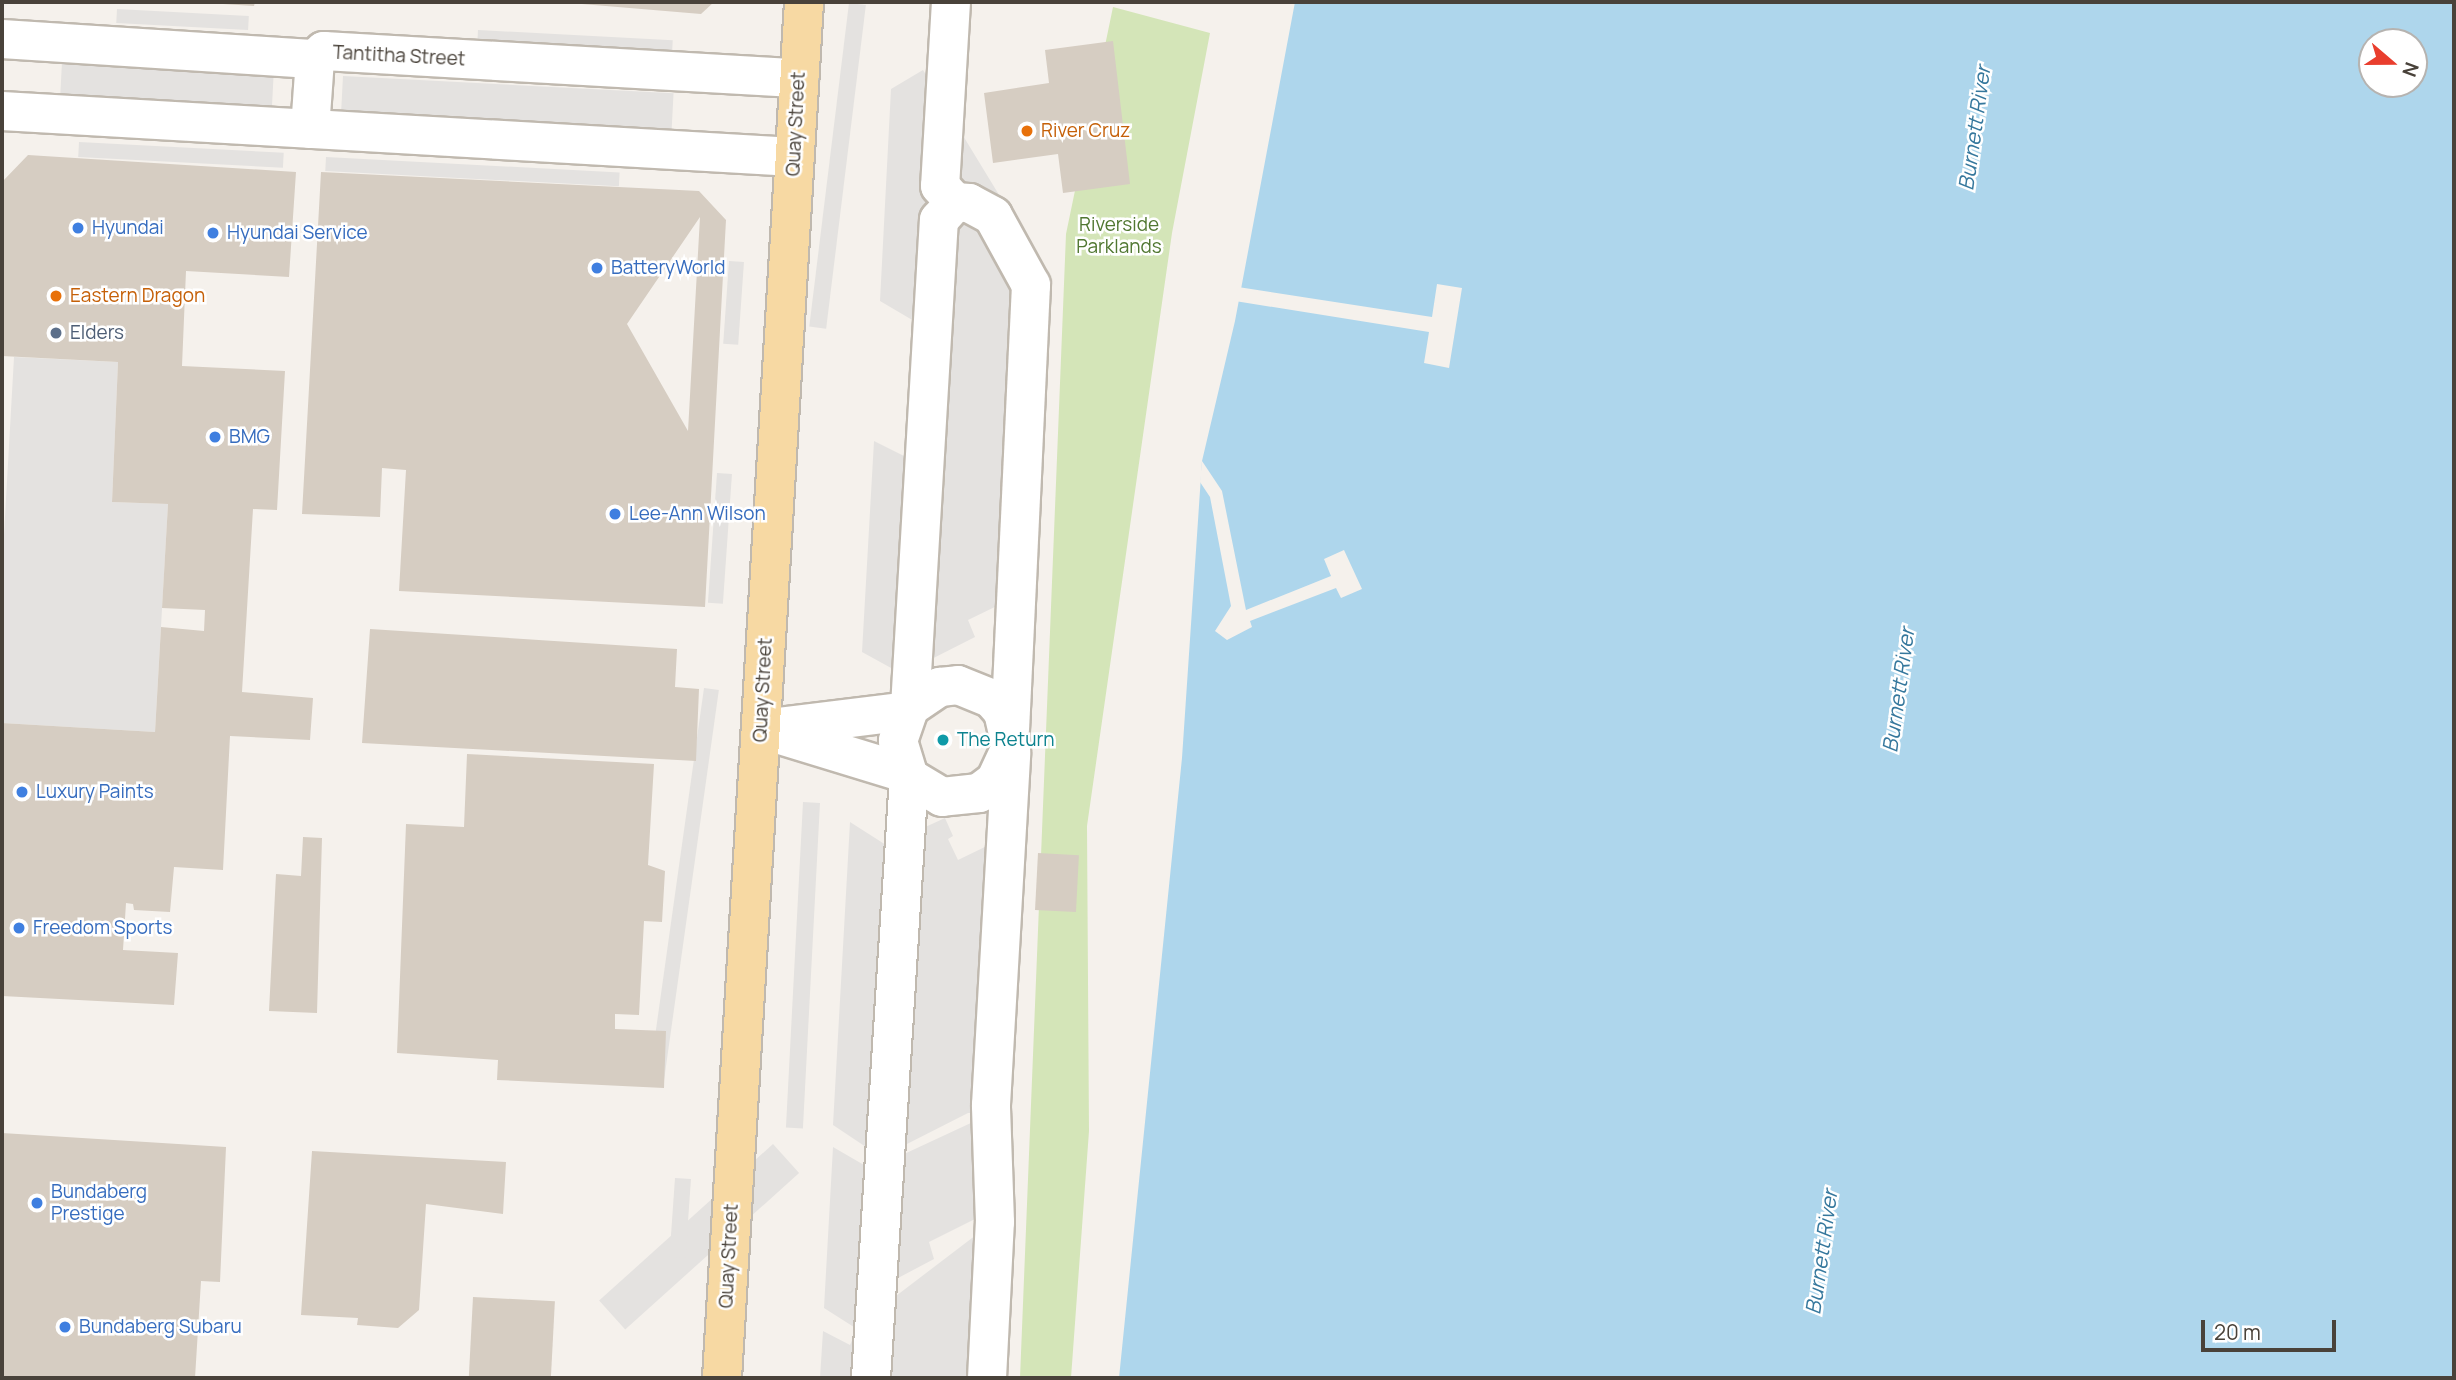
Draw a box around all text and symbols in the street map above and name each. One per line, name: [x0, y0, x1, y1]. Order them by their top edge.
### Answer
north arrow: [2358, 28, 2428, 98]
street label: Tantitha Street: [332, 41, 466, 71]
text: N: [2396, 59, 2425, 80]
water label: Burnett River: [1953, 64, 1995, 192]
street label: Quay Street: [782, 71, 810, 177]
place label: River Cruz: [1041, 120, 1130, 142]
marker: River Cruz: [1019, 123, 1035, 139]
park label: Riverside Parklands: [1076, 214, 1162, 258]
place label: Hyundai: [92, 217, 164, 239]
marker: Hyundai: [70, 220, 86, 236]
place label: Hyundai Service: [227, 222, 368, 244]
marker: Hyundai Service: [205, 225, 221, 241]
place label: BatteryWorld: [611, 257, 726, 279]
marker: BatteryWorld: [589, 260, 605, 276]
place label: Eastern Dragon: [70, 285, 205, 307]
marker: Eastern Dragon: [48, 288, 64, 304]
place label: Elders: [70, 322, 124, 344]
marker: Elders: [48, 325, 64, 341]
place label: BMG: [229, 426, 270, 448]
marker: BMG: [207, 429, 223, 445]
place label: Lee-Ann Wilson: [629, 503, 766, 525]
marker: Lee-Ann Wilson: [607, 506, 623, 522]
water label: Burnett River: [1877, 626, 1919, 754]
street label: Quay Street: [749, 637, 777, 743]
place label: The Return: [957, 729, 1055, 751]
marker: The Return: [935, 732, 951, 748]
place label: Luxury Paints: [36, 781, 154, 803]
marker: Luxury Paints: [14, 784, 30, 800]
place label: Freedom Sports: [33, 917, 172, 939]
marker: Freedom Sports: [11, 920, 27, 936]
place label: Bundaberg Prestige: [51, 1181, 147, 1225]
water label: Burnett River: [1800, 1188, 1842, 1316]
marker: Bundaberg Prestige: [29, 1195, 45, 1211]
street label: Quay Street: [715, 1203, 743, 1309]
scale bar: [2204, 1306, 2339, 1350]
place label: Bundaberg Subaru: [79, 1316, 242, 1338]
text: 20 m: [2214, 1318, 2261, 1346]
marker: Bundaberg Subaru: [57, 1319, 73, 1335]

